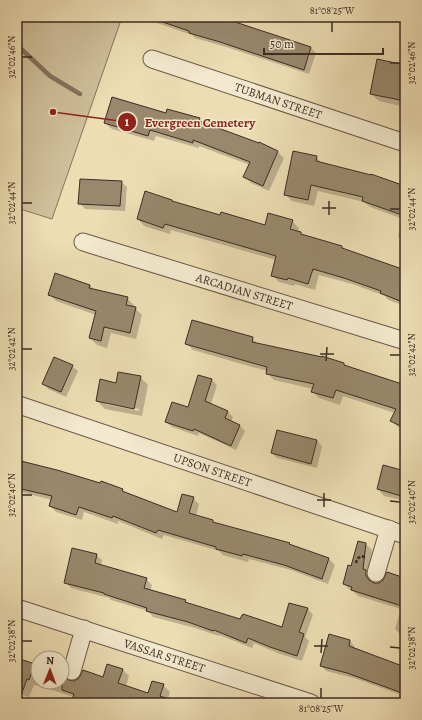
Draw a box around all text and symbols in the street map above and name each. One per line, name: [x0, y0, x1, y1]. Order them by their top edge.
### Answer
text: 81°08'25"W: [310, 4, 355, 17]
scale bar: [264, 30, 383, 56]
text: 32°02'46"N: [5, 35, 18, 79]
text: 50 m: [270, 36, 294, 52]
text: 32°02'46"N: [405, 41, 418, 85]
street label: TUBMAN STREET: [232, 79, 324, 123]
callout: Evergreen Cemetery: [117, 110, 263, 135]
text: 1: [125, 114, 130, 130]
text: Evergreen Cemetery: [145, 114, 256, 131]
text: 32°02'44"N: [5, 182, 18, 225]
text: 32°02'44"N: [405, 188, 418, 231]
street label: ARCADIAN STREET: [193, 269, 295, 314]
text: 32°02'42"N: [5, 327, 18, 371]
text: 32°02'42"N: [405, 333, 418, 377]
street label: UPSON STREET: [171, 450, 254, 491]
text: 32°02'40"N: [5, 473, 18, 517]
text: 32°02'40"N: [405, 480, 418, 524]
text: 32°02'38"N: [5, 620, 18, 662]
text: 32°02'38"N: [405, 627, 418, 669]
street label: VASSAR STREET: [121, 635, 208, 676]
north arrow: [30, 650, 70, 690]
text: N: [46, 653, 54, 668]
text: 81°08'25"W: [299, 702, 344, 715]

